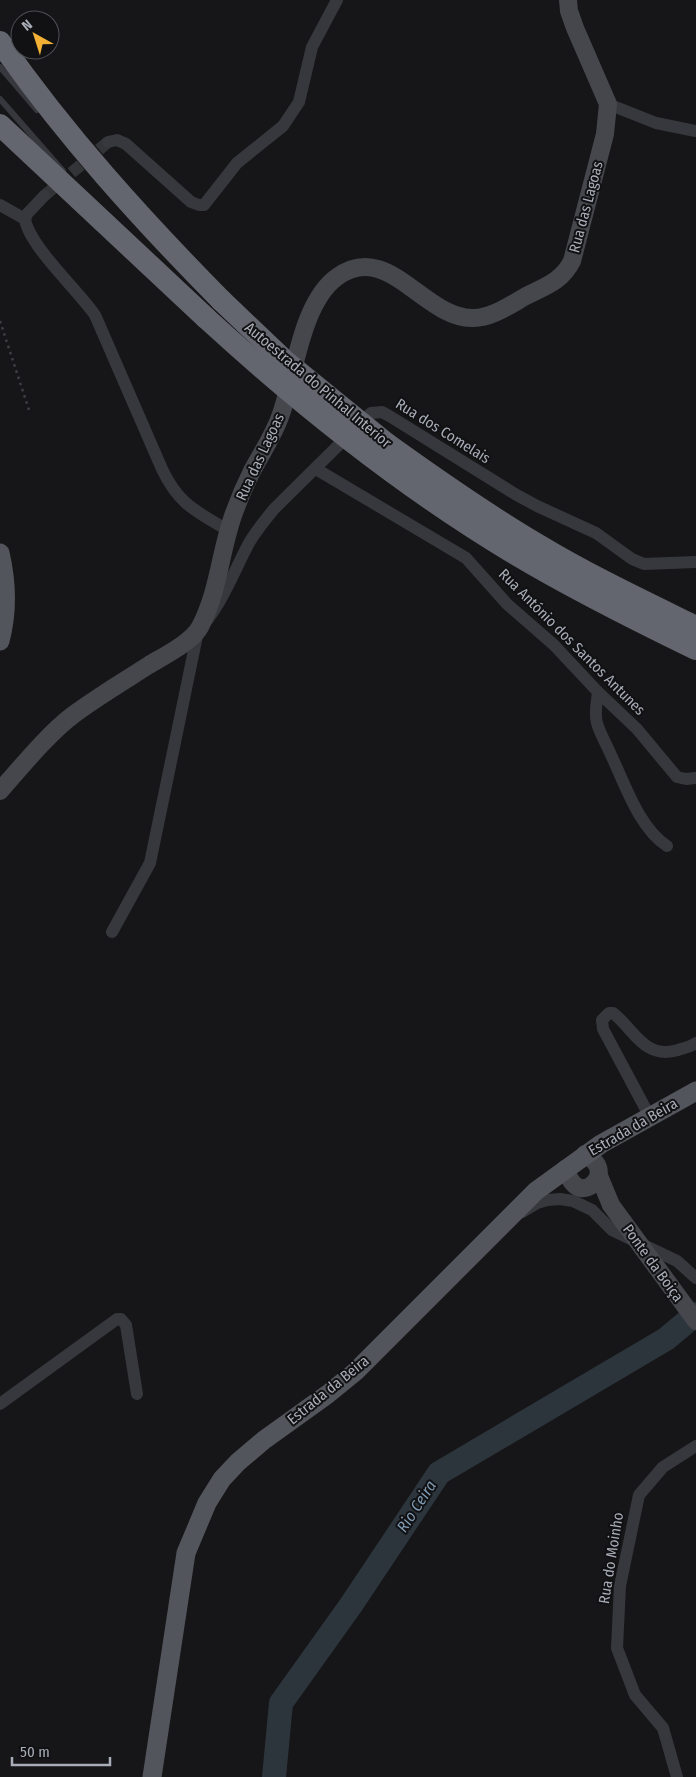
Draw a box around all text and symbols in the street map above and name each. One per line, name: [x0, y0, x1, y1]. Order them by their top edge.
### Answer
north arrow: [10, 10, 60, 60]
text: N: [19, 16, 36, 35]
street label: Rua das Lagoas: [565, 159, 607, 255]
street label: Autoestrada do Pinhal Interior: [241, 318, 395, 452]
street label: Rua dos Comelais: [392, 395, 494, 467]
street label: Rua das Lagoas: [232, 411, 288, 503]
street label: Rua António dos Santos Antunes: [495, 565, 649, 719]
street label: Estrada da Beira: [585, 1094, 681, 1160]
street label: Ponte da Boiça: [619, 1221, 687, 1305]
street label: Estrada da Beira: [284, 1352, 372, 1428]
water label: Rio Ceira: [393, 1477, 440, 1536]
street label: Rua do Moinho: [595, 1511, 627, 1605]
scale bar: [12, 1734, 110, 1766]
text: 50 m: [20, 1743, 50, 1761]

